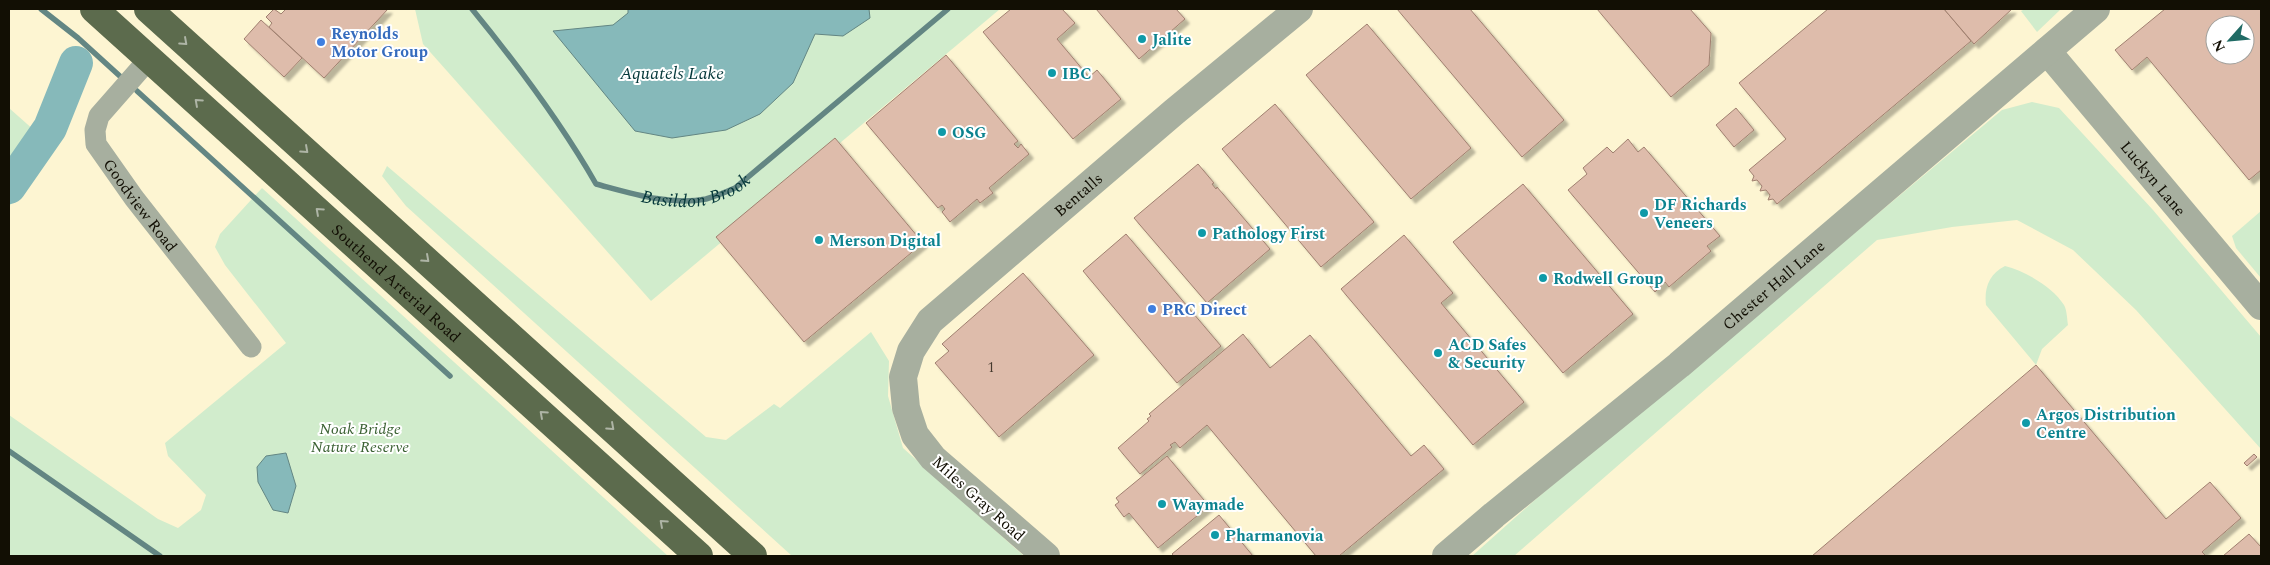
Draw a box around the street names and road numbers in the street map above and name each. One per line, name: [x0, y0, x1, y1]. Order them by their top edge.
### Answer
street label: Luckyn Lane: [2114, 136, 2192, 222]
street label: Goodview Road: [97, 154, 183, 257]
street label: Bentalls: [1049, 167, 1108, 223]
street label: Southend Arterial Road: [326, 218, 466, 348]
street label: Chester Hall Lane: [1717, 235, 1830, 336]
street label: Miles Gray Road: [926, 450, 1030, 547]

